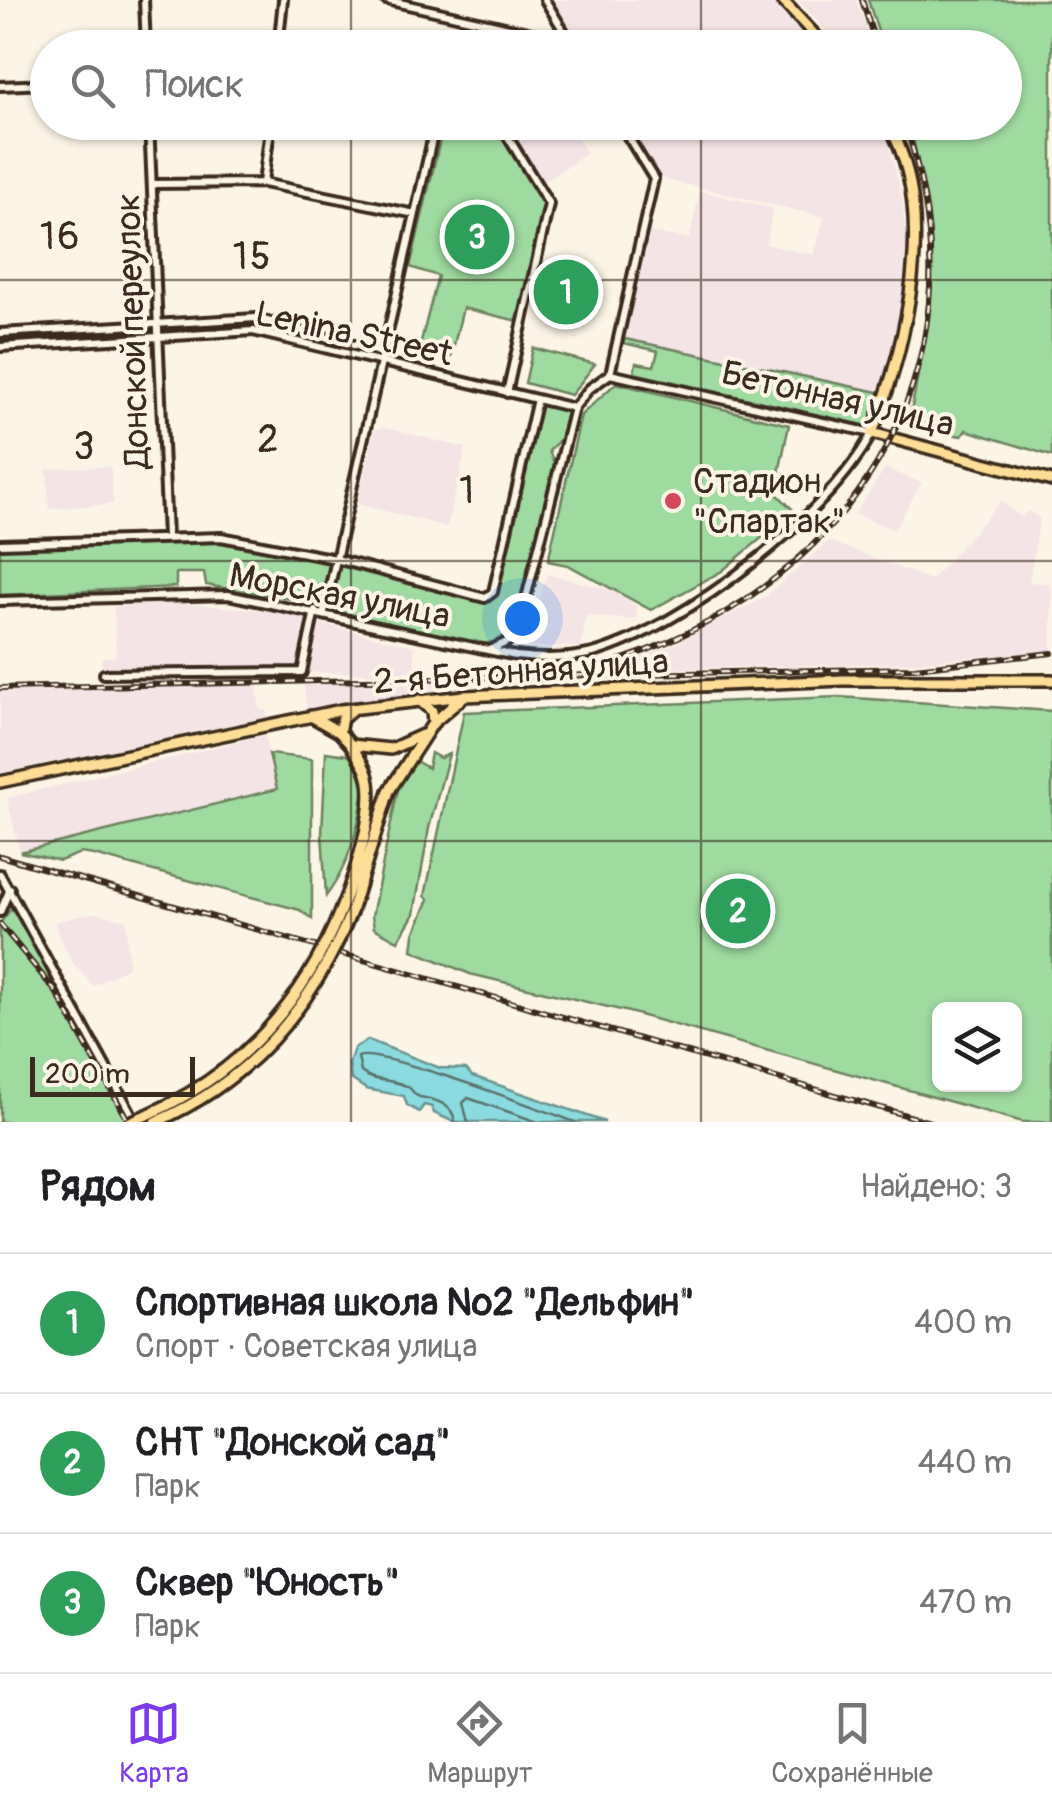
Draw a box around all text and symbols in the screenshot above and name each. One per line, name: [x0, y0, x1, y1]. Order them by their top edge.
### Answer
search box: [30, 30, 1022, 140]
icon: search: [65, 58, 120, 113]
text: Поиск: [145, 61, 244, 109]
street label: Донской переулок: [106, 193, 160, 471]
pin: 3: [444, 200, 510, 274]
district label: 16: [40, 213, 82, 261]
district label: 15: [233, 233, 273, 281]
pin: 1: [534, 254, 598, 330]
street label: Lenina Street: [251, 292, 457, 377]
street label: Бетонная улица: [717, 351, 958, 447]
district label: 2: [257, 416, 281, 464]
district label: 3: [73, 423, 97, 471]
place label: Стадион "Спартак": [693, 460, 846, 544]
district label: 1: [459, 467, 477, 515]
marker: Стадион "Спартак": [662, 490, 684, 512]
street label: Морская улица: [226, 553, 454, 639]
your location: [497, 593, 548, 644]
street label: 2-я Бетонная улица: [372, 640, 670, 704]
pin: 2: [706, 874, 770, 948]
map controls: [932, 1002, 1022, 1092]
button: layers: [932, 1002, 1022, 1092]
scale bar: [30, 1052, 195, 1096]
text: 200 m: [45, 1057, 130, 1092]
text: Рядом: [40, 1161, 156, 1213]
text: Найдено: 3: [860, 1167, 1012, 1207]
text: Спортивная школа №2 "Дельфин": [135, 1279, 694, 1327]
text: 1: [66, 1303, 79, 1343]
text: 400 m: [914, 1303, 1012, 1343]
text: Спорт · Советская улица: [135, 1327, 477, 1367]
text: СНТ "Донской сад": [135, 1419, 450, 1467]
text: 2: [64, 1443, 81, 1483]
text: 440 m: [918, 1443, 1012, 1483]
text: Парк: [135, 1467, 201, 1507]
text: Сквер "Юность": [135, 1559, 400, 1607]
text: 3: [64, 1583, 81, 1623]
text: 470 m: [919, 1583, 1012, 1623]
text: Парк: [135, 1607, 201, 1647]
tab: Карта: [119, 1696, 189, 1791]
tab: Маршрут: [427, 1696, 533, 1791]
tab: Сохранённые: [771, 1696, 933, 1791]

